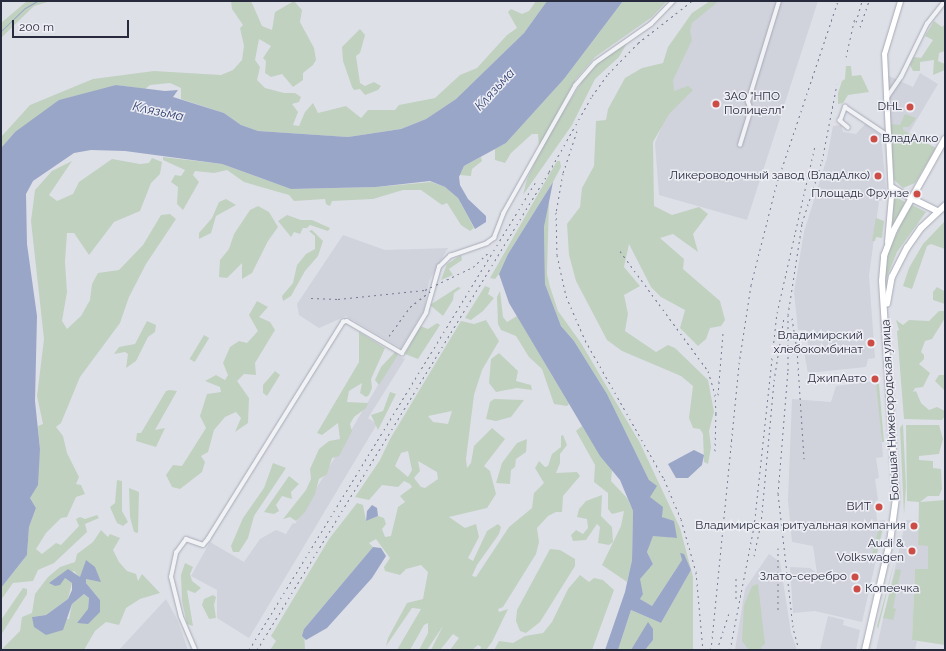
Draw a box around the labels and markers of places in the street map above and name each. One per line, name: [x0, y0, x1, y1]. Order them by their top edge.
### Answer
place label: ЗАО "НПО Полицелл": [724, 90, 785, 118]
marker: ЗАО "НПО Полицелл": [711, 99, 721, 109]
place label: DHL: [878, 100, 902, 114]
marker: DHL: [905, 102, 915, 112]
place label: ВладАлко: [882, 132, 938, 146]
marker: ВладАлко: [869, 134, 879, 144]
place label: Ликероводочный завод (ВладАлко): [669, 169, 870, 183]
marker: Ликероводочный завод (ВладАлко): [873, 171, 883, 181]
place label: Площадь Фрунзе: [811, 187, 909, 201]
marker: Площадь Фрунзе: [912, 189, 922, 199]
place label: Владимирский хлебокомбинат: [774, 329, 863, 357]
marker: Владимирский хлебокомбинат: [866, 338, 876, 348]
place label: ДжипАвто: [807, 372, 867, 386]
marker: ДжипАвто: [870, 374, 880, 384]
place label: ВИТ: [847, 500, 871, 514]
marker: ВИТ: [874, 502, 884, 512]
place label: Владимирская ритуальная компания: [695, 519, 906, 533]
marker: Владимирская ритуальная компания: [909, 521, 919, 531]
place label: Audi & Volkswagen: [837, 537, 904, 565]
marker: Audi & Volkswagen: [907, 546, 917, 556]
place label: Злато-серебро: [759, 570, 847, 584]
marker: Злато-серебро: [850, 572, 860, 582]
place label: Копеечка: [865, 582, 919, 596]
marker: Копеечка: [852, 584, 862, 594]

